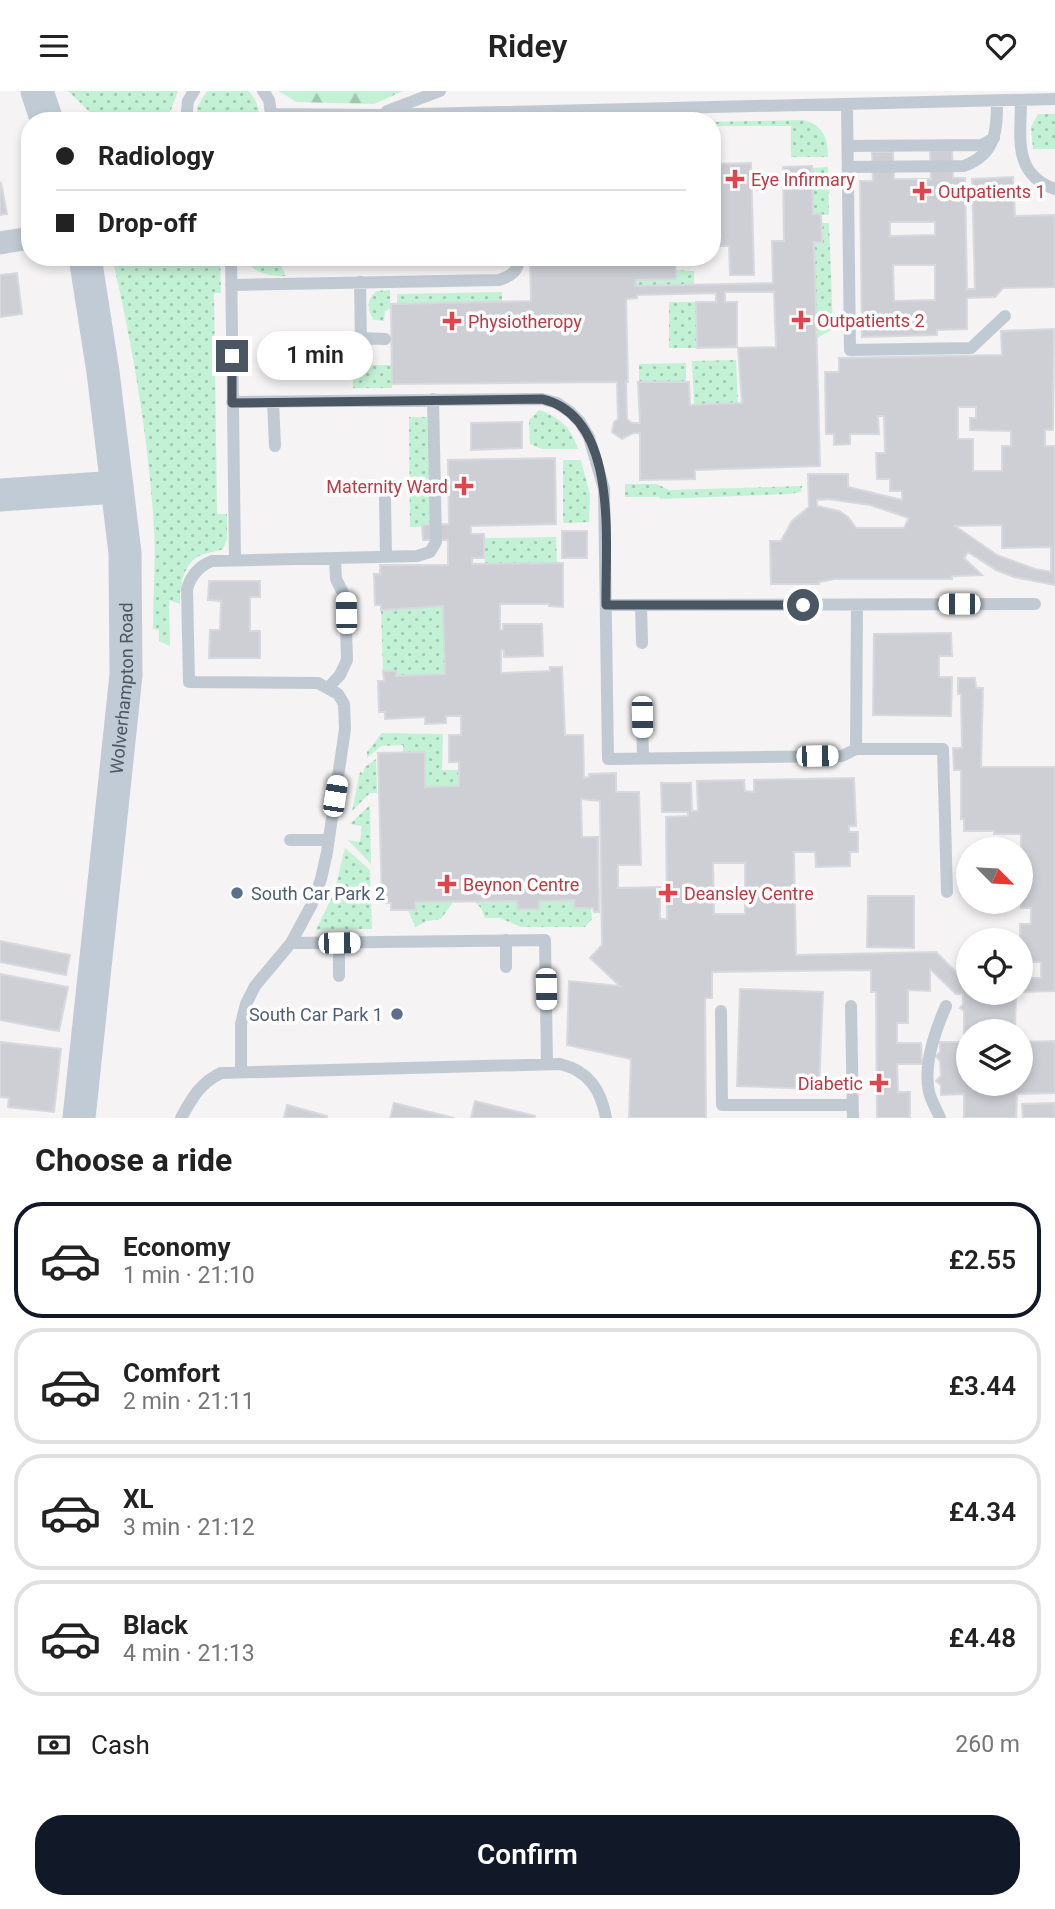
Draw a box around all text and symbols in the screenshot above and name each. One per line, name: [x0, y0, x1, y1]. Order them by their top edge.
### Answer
icon: menu: [35, 27, 73, 65]
text: Ridey: [488, 27, 567, 65]
icon: heart: [982, 27, 1020, 65]
text: Radiology: [98, 141, 214, 171]
marker: Eye Infirmary: [725, 169, 745, 189]
place label: Eye Infirmary: [751, 169, 855, 190]
marker: Outpatients 1: [912, 181, 932, 201]
place label: Outpatients 1: [938, 181, 1046, 202]
text: Drop-off: [98, 208, 197, 238]
marker: Outpatients 2: [791, 310, 811, 330]
place label: Outpatients 2: [817, 310, 925, 331]
marker: Physiotheropy: [442, 311, 462, 331]
place label: Physiotheropy: [468, 311, 582, 332]
callout: 1 min: [256, 331, 372, 381]
route end: [216, 340, 248, 372]
text: 1 min: [286, 342, 344, 369]
place label: Maternity Ward: [326, 476, 448, 497]
marker: Maternity Ward: [454, 476, 474, 496]
route start: [787, 589, 819, 621]
car: [336, 592, 357, 634]
car: [939, 594, 981, 615]
street label: Wolverhampton Road: [105, 602, 137, 775]
car: [632, 696, 653, 738]
car: [796, 745, 839, 767]
car: [322, 774, 349, 818]
north arrow: [956, 837, 1032, 913]
map controls: [956, 837, 1033, 1096]
marker: Beynon Centre: [437, 874, 457, 894]
place label: Beynon Centre: [463, 874, 579, 895]
place label: South Car Park 2: [251, 883, 385, 904]
marker: Deansley Centre: [658, 883, 678, 903]
place label: Deansley Centre: [684, 883, 814, 904]
marker: South Car Park 2: [229, 885, 245, 901]
button: locate: [956, 928, 1033, 1005]
car: [318, 932, 361, 954]
car: [536, 968, 557, 1010]
place label: South Car Park 1: [249, 1004, 383, 1025]
marker: South Car Park 1: [389, 1006, 405, 1022]
button: layers: [956, 1019, 1033, 1096]
place label: Diabetic: [798, 1073, 863, 1094]
marker: Diabetic: [869, 1073, 889, 1093]
text: Choose a ride: [35, 1141, 232, 1179]
icon: car: [39, 1229, 102, 1292]
text: Economy: [123, 1232, 230, 1262]
text: £2.55: [949, 1245, 1016, 1275]
text: 1 min · 21:10: [123, 1262, 255, 1289]
icon: car: [39, 1355, 102, 1418]
text: Comfort: [123, 1358, 220, 1388]
text: £3.44: [949, 1371, 1016, 1401]
text: 2 min · 21:11: [123, 1388, 255, 1415]
icon: car: [39, 1481, 102, 1544]
text: XL: [123, 1484, 154, 1514]
text: £4.34: [949, 1497, 1016, 1527]
text: 3 min · 21:12: [123, 1514, 255, 1541]
icon: car: [39, 1607, 102, 1670]
text: Black: [123, 1610, 188, 1640]
text: £4.48: [949, 1623, 1016, 1653]
text: 4 min · 21:13: [123, 1640, 255, 1667]
icon: cash: [35, 1726, 73, 1764]
text: Cash: [91, 1730, 150, 1760]
text: 260 m: [955, 1731, 1020, 1758]
button: Confirm: [35, 1815, 1020, 1895]

